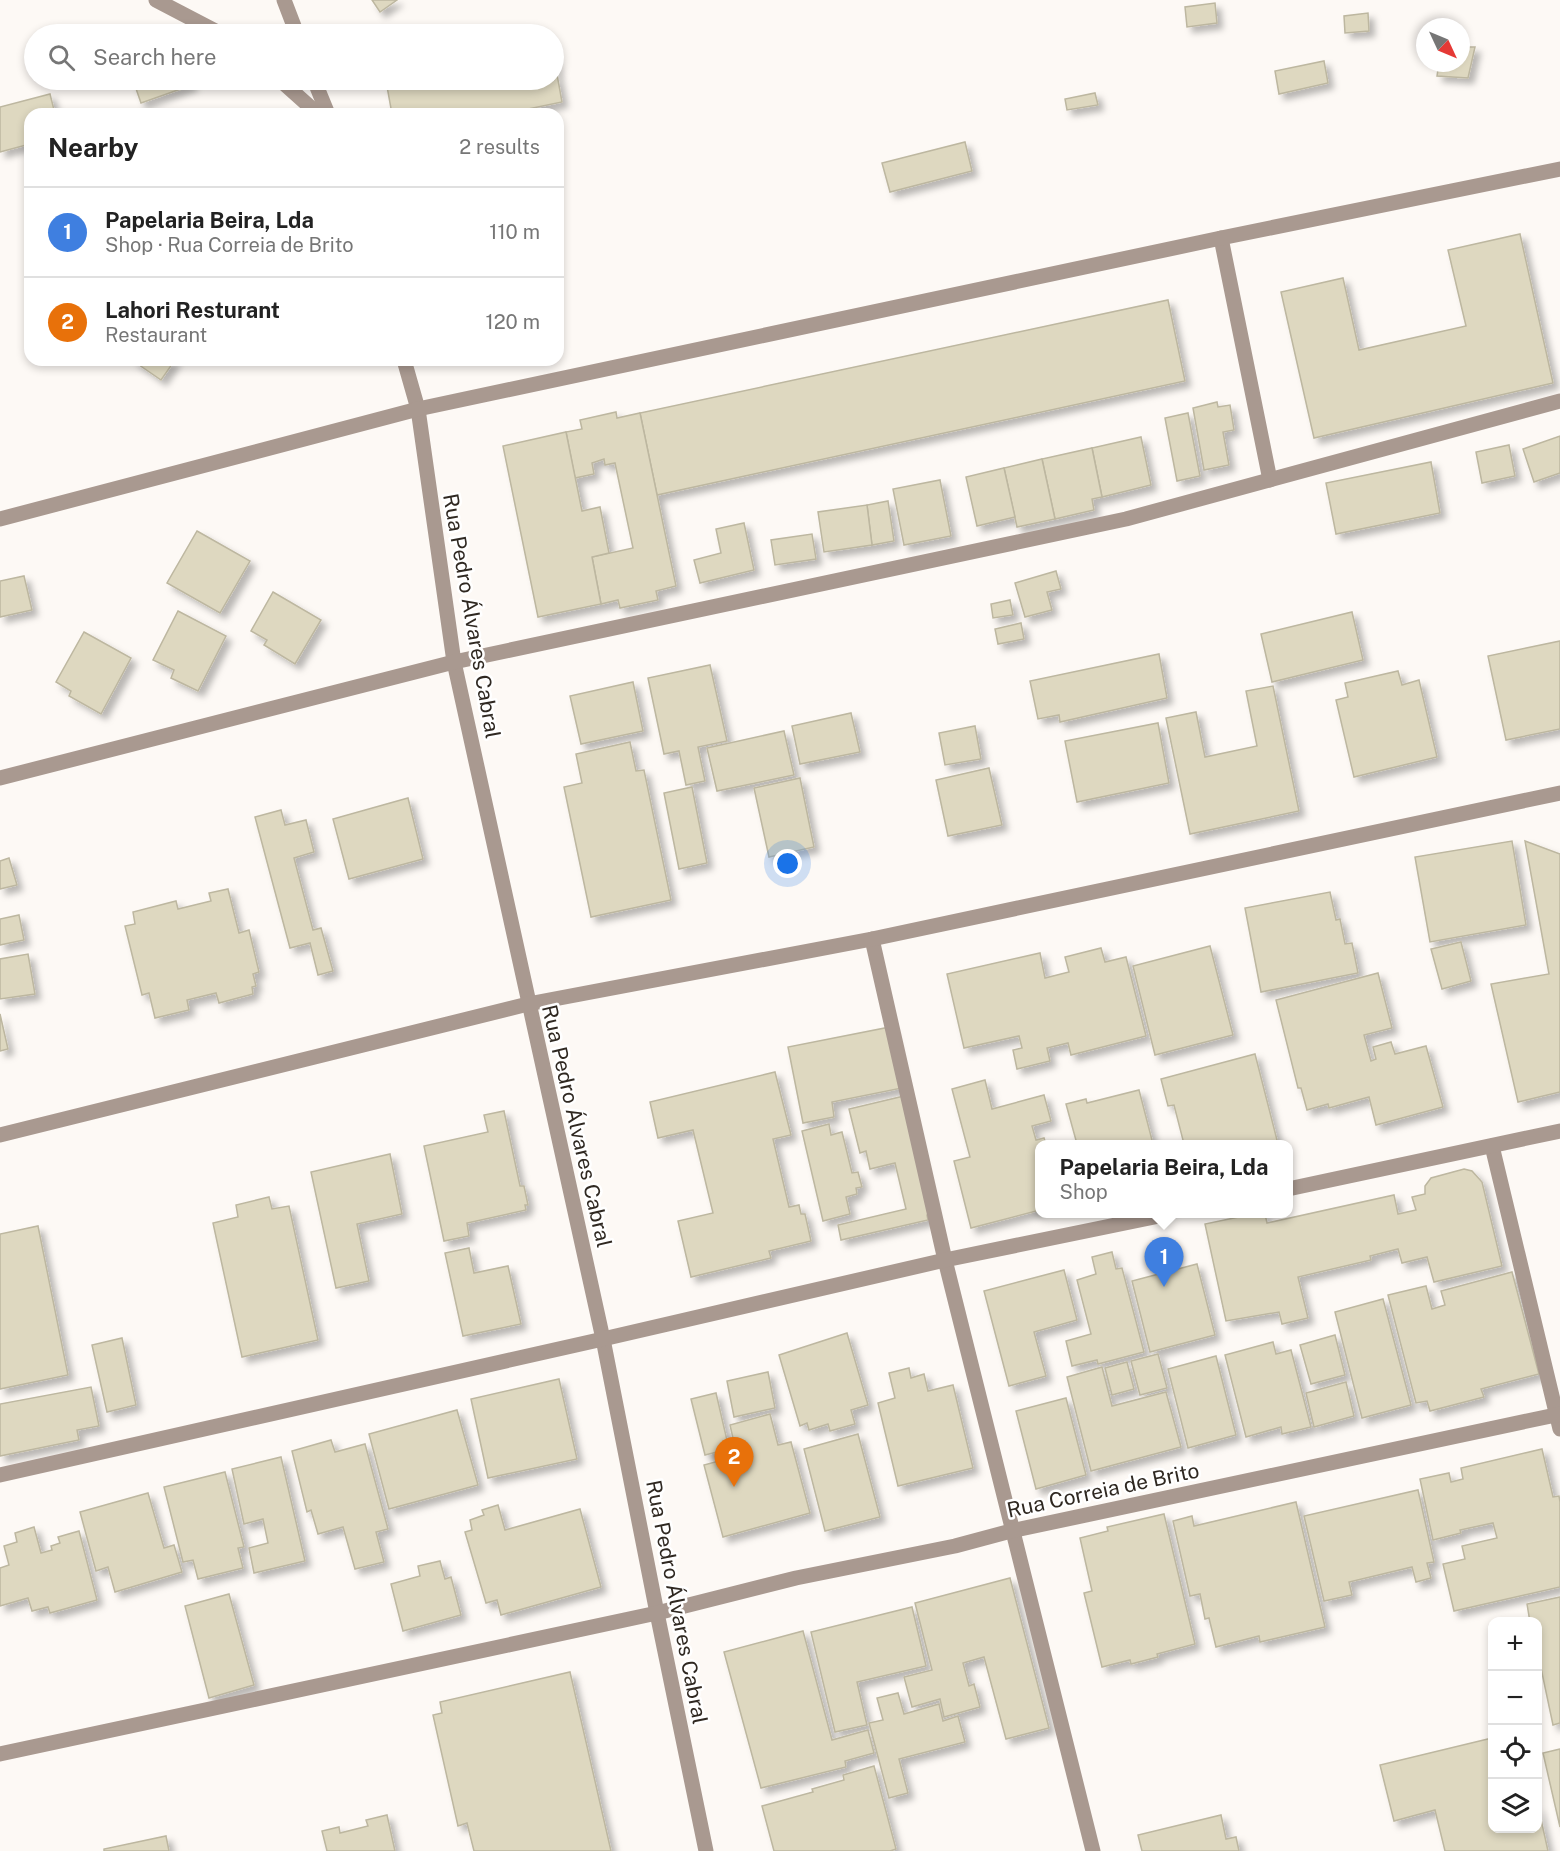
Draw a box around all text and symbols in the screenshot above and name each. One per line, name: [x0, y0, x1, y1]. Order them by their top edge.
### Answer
north arrow: [1416, 18, 1470, 72]
search box: [24, 24, 564, 90]
icon: search: [45, 41, 78, 74]
text: Search here: [93, 44, 217, 70]
text: Nearby: [48, 132, 138, 163]
text: 2 results: [459, 135, 540, 159]
text: Papelaria Beira, Lda: [105, 207, 314, 233]
text: 1: [63, 220, 72, 244]
text: 110 m: [489, 220, 540, 244]
text: Shop · Rua Correia de Brito: [105, 233, 354, 257]
text: Lahori Resturant: [105, 297, 280, 323]
text: 2: [61, 310, 74, 334]
text: 120 m: [486, 310, 540, 334]
text: Restaurant: [105, 323, 207, 347]
street label: Rua Pedro Álvares Cabral: [438, 492, 506, 740]
your location: [773, 849, 802, 878]
street label: Rua Pedro Álvares Cabral: [537, 1002, 617, 1250]
popup: [1035, 1140, 1293, 1218]
text: Papelaria Beira, Lda: [1060, 1154, 1268, 1180]
text: Shop: [1060, 1180, 1108, 1204]
pin: 1: [1144, 1238, 1184, 1287]
pin: 2: [714, 1438, 754, 1487]
street label: Rua Correia de Brito: [1005, 1457, 1201, 1523]
street label: Rua Pedro Álvares Cabral: [641, 1478, 713, 1726]
map controls: [1488, 1617, 1542, 1833]
button: +: [1488, 1617, 1542, 1671]
button: −: [1488, 1671, 1542, 1725]
button: locate: [1488, 1725, 1542, 1779]
button: layers: [1488, 1779, 1542, 1833]

